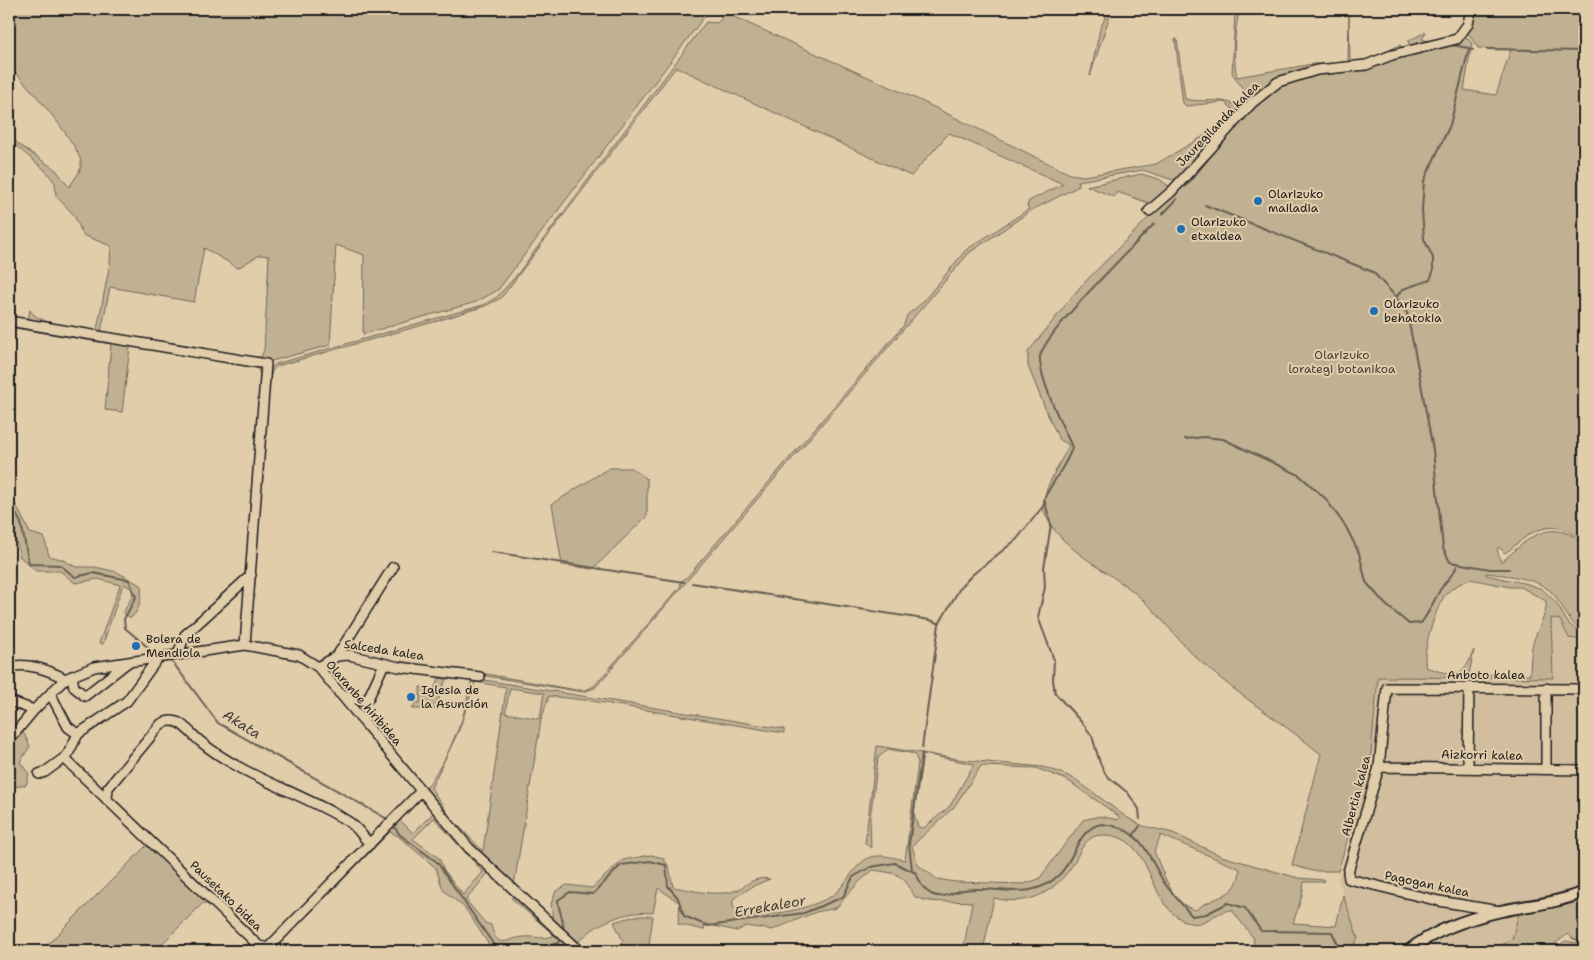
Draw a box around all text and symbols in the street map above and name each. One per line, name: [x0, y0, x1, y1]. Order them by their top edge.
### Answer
street label: Jauregilanda kalea: [1173, 78, 1263, 170]
place label: Olarizuko mailadia: [1268, 186, 1323, 216]
marker: Olarizuko mailadia: [1252, 195, 1264, 207]
place label: Olarizuko etxaldea: [1191, 214, 1246, 244]
marker: Olarizuko etxaldea: [1175, 223, 1187, 235]
place label: Olarizuko behatokia: [1384, 296, 1442, 326]
marker: Olarizuko behatokia: [1368, 305, 1380, 317]
park label: Olarizuko lorategi botanikoa: [1288, 347, 1396, 377]
place label: Bolera de Mendiola: [146, 631, 201, 661]
street label: Salceda kalea: [343, 636, 426, 664]
marker: Bolera de Mendiola: [130, 640, 142, 652]
street label: Olaranbe hiribidea: [322, 657, 406, 749]
street label: Anboto kalea: [1447, 667, 1526, 683]
place label: Iglesia de la Asunción: [421, 682, 488, 712]
marker: Iglesia de la Asunción: [405, 691, 417, 703]
water label: Akata: [220, 705, 264, 743]
street label: Aizkorri kalea: [1441, 746, 1524, 764]
street label: Albertia kalea: [1338, 754, 1375, 838]
street label: Pausetako bidea: [186, 857, 266, 935]
street label: Pagogan kalea: [1383, 867, 1471, 901]
water label: Errekaleor: [733, 891, 808, 921]

